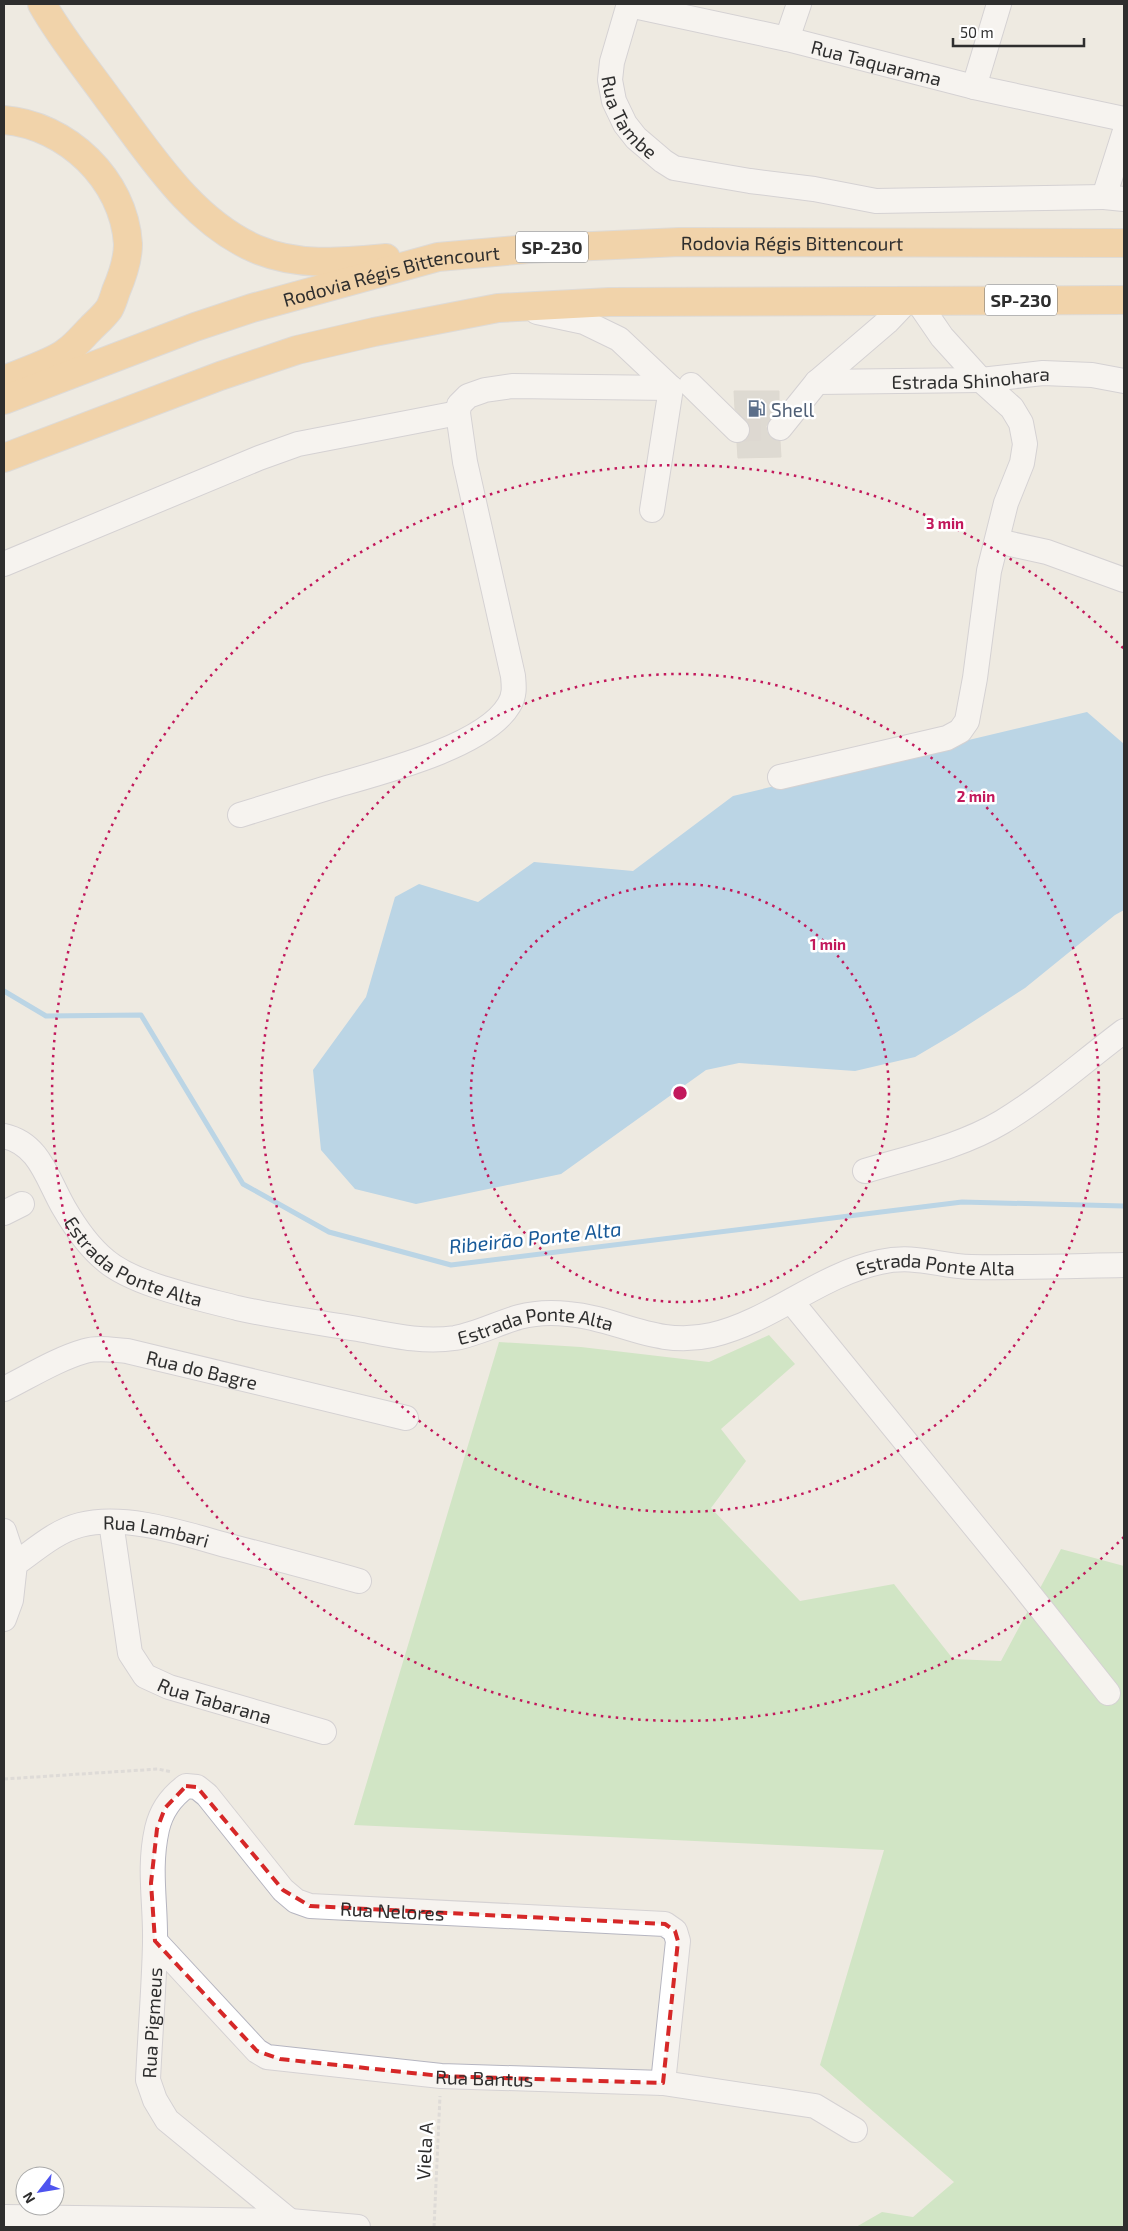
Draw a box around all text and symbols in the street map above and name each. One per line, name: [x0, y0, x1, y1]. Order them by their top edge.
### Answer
scale bar: [953, 15, 1084, 47]
text: 50 m: [960, 23, 994, 41]
street label: Rua Taquarama: [809, 34, 944, 90]
street label: Rua Tambe: [598, 73, 662, 163]
street label: Rodovia Régis Bittencourt: [681, 231, 903, 254]
road number: SP-230: [516, 232, 588, 262]
street label: Rodovia Régis Bittencourt: [280, 240, 501, 311]
road number: SP-230: [985, 284, 1057, 316]
street label: Estrada Shinohara: [891, 361, 1051, 393]
place label: Shell: [771, 398, 815, 421]
fuel station icon: Shell: [747, 399, 767, 419]
text: 3 min: [926, 514, 964, 532]
text: 2 min: [957, 787, 995, 805]
text: 1 min: [810, 935, 846, 953]
centre of rings: [671, 1084, 689, 1102]
street label: Estrada Ponte Alta: [60, 1212, 205, 1310]
water label: Ribeirão Ponte Alta: [448, 1216, 622, 1258]
street label: Estrada Ponte Alta: [852, 1248, 1015, 1280]
street label: Estrada Ponte Alta: [455, 1301, 616, 1349]
street label: Rua do Bagre: [144, 1345, 260, 1393]
street label: Rua Lambari: [103, 1510, 212, 1551]
street label: Rua Tabarana: [154, 1672, 274, 1728]
street label: Rua Nelores: [339, 1896, 445, 1924]
street label: Rua Pigmeus: [137, 1967, 166, 2079]
street label: Rua Bantus: [435, 2064, 534, 2090]
street label: Viela A: [411, 2121, 437, 2181]
north arrow: [15, 2166, 65, 2216]
text: N: [19, 2189, 38, 2207]

